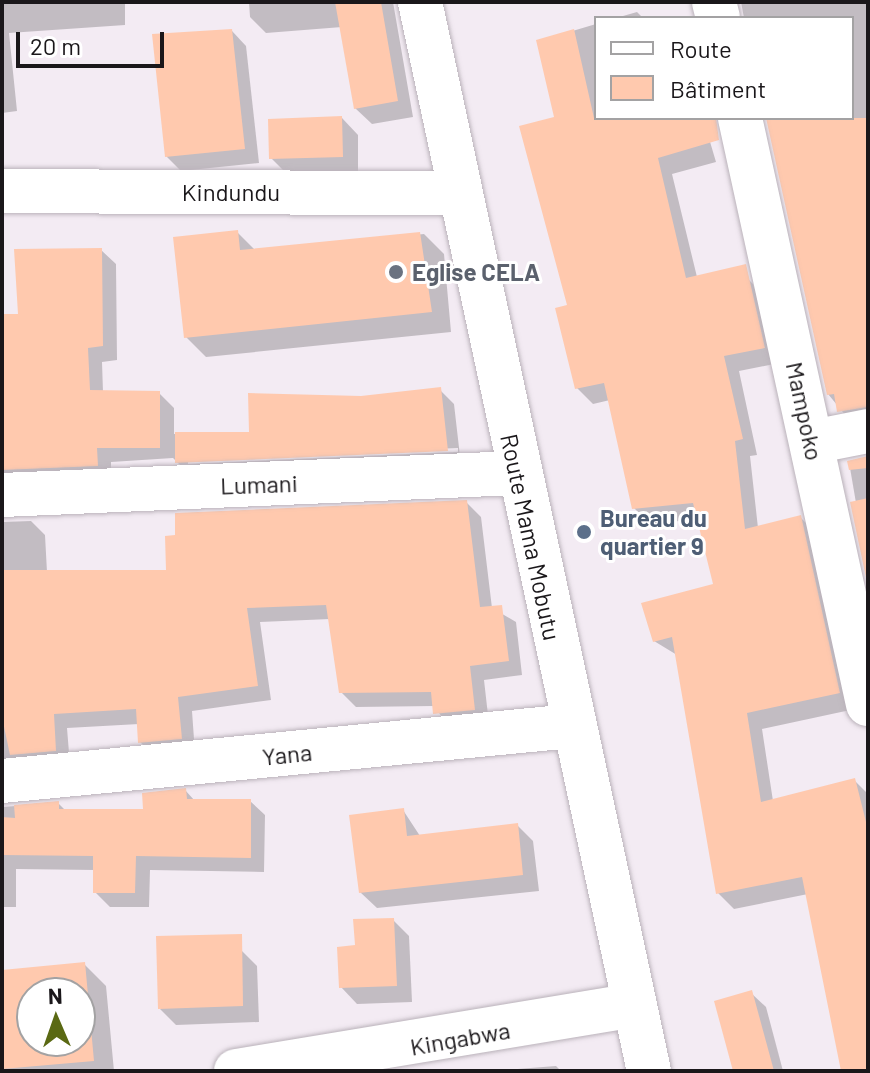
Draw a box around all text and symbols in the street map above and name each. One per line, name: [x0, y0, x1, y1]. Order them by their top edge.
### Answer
scale bar: [20, 16, 168, 66]
legend: [594, 16, 854, 120]
text: 20 m: [30, 31, 81, 60]
text: Route: [670, 34, 732, 63]
text: Bâtiment: [670, 74, 766, 103]
street label: Kindundu: [182, 178, 280, 206]
place label: Eglise CELA: [412, 258, 540, 286]
marker: Eglise CELA: [387, 263, 405, 281]
street label: Mampoko: [781, 359, 829, 463]
street label: Route Mama Mobutu: [495, 431, 567, 643]
street label: Lumani: [220, 468, 298, 500]
place label: Bureau du quartier 9: [600, 504, 707, 560]
marker: Bureau du quartier 9: [575, 523, 593, 541]
street label: Yana: [261, 737, 313, 771]
north arrow: [16, 977, 96, 1057]
text: N: [47, 982, 63, 1008]
street label: Kingabwa: [408, 1015, 512, 1061]

